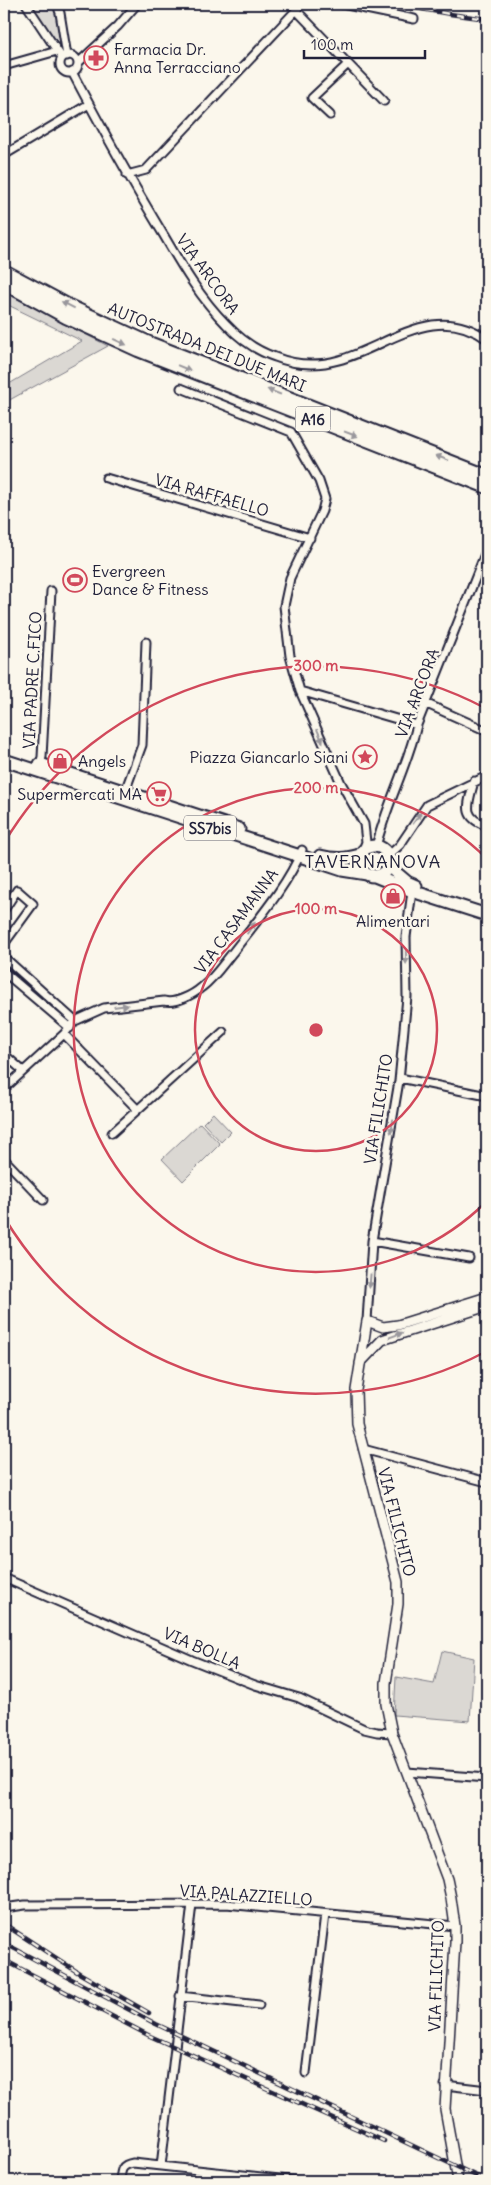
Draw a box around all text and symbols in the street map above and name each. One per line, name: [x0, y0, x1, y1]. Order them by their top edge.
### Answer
scale bar: [304, 28, 425, 60]
text: 100 m: [311, 35, 353, 54]
place label: Farmacia Dr. Anna Terracciano: [114, 39, 241, 77]
pharmacy icon: Farmacia Dr. Anna Terracciano: [83, 45, 109, 71]
street label: VIA ARCORA: [172, 230, 244, 318]
street label: AUTOSTRADA DEI DUE MARI: [105, 298, 309, 396]
one-way arrow: [61, 301, 75, 309]
one-way arrow: [113, 338, 127, 346]
one-way arrow: [176, 365, 191, 372]
one-way arrow: [267, 388, 281, 396]
road number: A16: [296, 406, 330, 432]
one-way arrow: [344, 430, 359, 438]
one-way arrow: [434, 454, 449, 462]
street label: VIA RAFFAELLO: [153, 469, 271, 521]
place label: Evergreen Dance & Fitness: [92, 561, 209, 599]
sports icon: Evergreen Dance & Fitness: [62, 567, 88, 593]
street label: VIA PADRE C.FICO: [18, 611, 46, 749]
street label: VIA ARCORA: [391, 645, 443, 741]
text: 300 m: [294, 656, 339, 675]
one-way arrow: [316, 729, 324, 743]
place icon: Piazza Giancarlo Siani: [352, 744, 378, 770]
place label: Piazza Giancarlo Siani: [189, 747, 348, 767]
shop icon: Angels: [47, 748, 73, 774]
place label: Angels: [78, 751, 126, 771]
text: 200 m: [294, 778, 338, 797]
supermarket icon: Supermercati MA: [146, 781, 172, 807]
place label: Supermercati MA: [17, 784, 142, 804]
one-way arrow: [412, 811, 422, 825]
road number: SS7bis: [184, 816, 236, 840]
district label: TAVERNANOVA: [305, 850, 441, 873]
street label: VIA CASAMANNA: [190, 864, 282, 978]
shop icon: Alimentari: [380, 883, 406, 909]
text: 100 m: [295, 899, 337, 918]
place label: Alimentari: [356, 911, 430, 931]
one-way arrow: [246, 921, 256, 935]
one-way arrow: [403, 949, 411, 965]
one-way arrow: [113, 1002, 129, 1010]
centre of rings: [307, 1021, 325, 1039]
street label: VIA FILICHITO: [359, 1052, 397, 1166]
one-way arrow: [387, 1118, 395, 1134]
one-way arrow: [366, 1273, 374, 1289]
one-way arrow: [388, 1331, 403, 1338]
street label: VIA FILICHITO: [374, 1465, 420, 1579]
street label: VIA BOLLA: [161, 1623, 243, 1673]
street label: VIA PALAZZIELLO: [179, 1880, 313, 1910]
street label: VIA FILICHITO: [424, 1920, 448, 2032]

